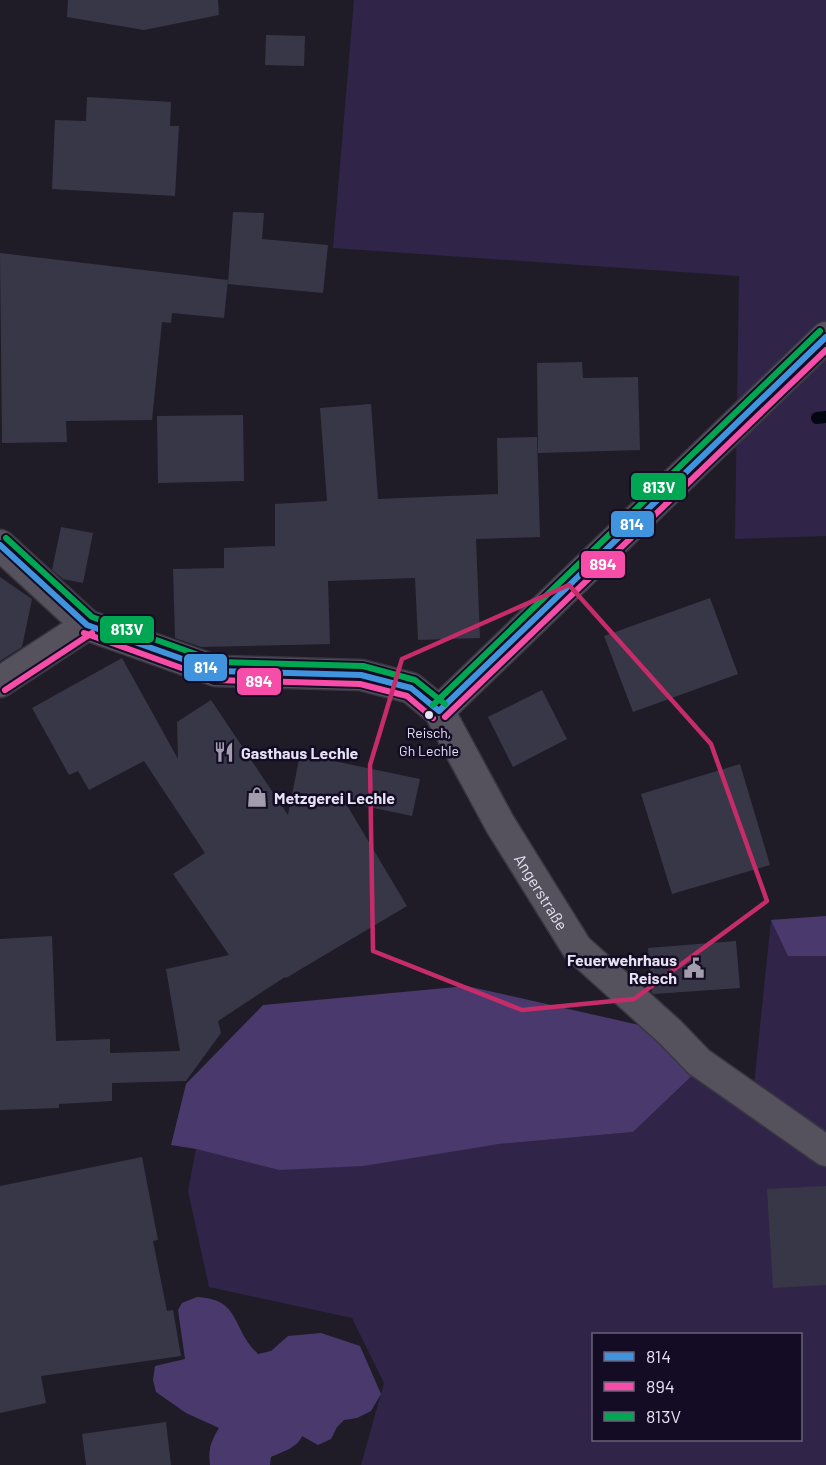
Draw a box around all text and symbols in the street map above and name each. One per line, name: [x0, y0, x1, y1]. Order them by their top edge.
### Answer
line badge: 813V: [630, 472, 687, 501]
text: 813V: [643, 477, 675, 496]
line badge: 814: [610, 510, 655, 538]
text: 814: [620, 514, 644, 533]
line badge: 894: [580, 550, 626, 579]
text: 894: [590, 554, 616, 573]
line badge: 813V: [99, 615, 155, 644]
text: 813V: [111, 619, 143, 638]
line badge: 814: [183, 653, 228, 682]
text: 814: [194, 657, 218, 676]
line badge: 894: [236, 667, 282, 696]
text: 894: [246, 671, 272, 690]
marker: Reisch, Gh Lechle: [423, 709, 435, 721]
place label: Reisch, Gh Lechle: [399, 724, 459, 759]
restaurant icon: Gasthaus Lechle: [212, 740, 236, 764]
place label: Gasthaus Lechle: [241, 743, 359, 762]
shop icon: Metzgerei Lechle: [245, 785, 269, 809]
place label: Metzgerei Lechle: [274, 788, 395, 807]
street label: Angerstraße: [511, 850, 573, 933]
place label: Feuerwehrhaus Reisch: [567, 950, 677, 987]
public building icon: Feuerwehrhaus Reisch: [682, 956, 706, 980]
legend: [592, 1333, 802, 1441]
text: 814: [646, 1345, 671, 1367]
text: 894: [646, 1375, 675, 1397]
text: 813V: [646, 1405, 681, 1427]

